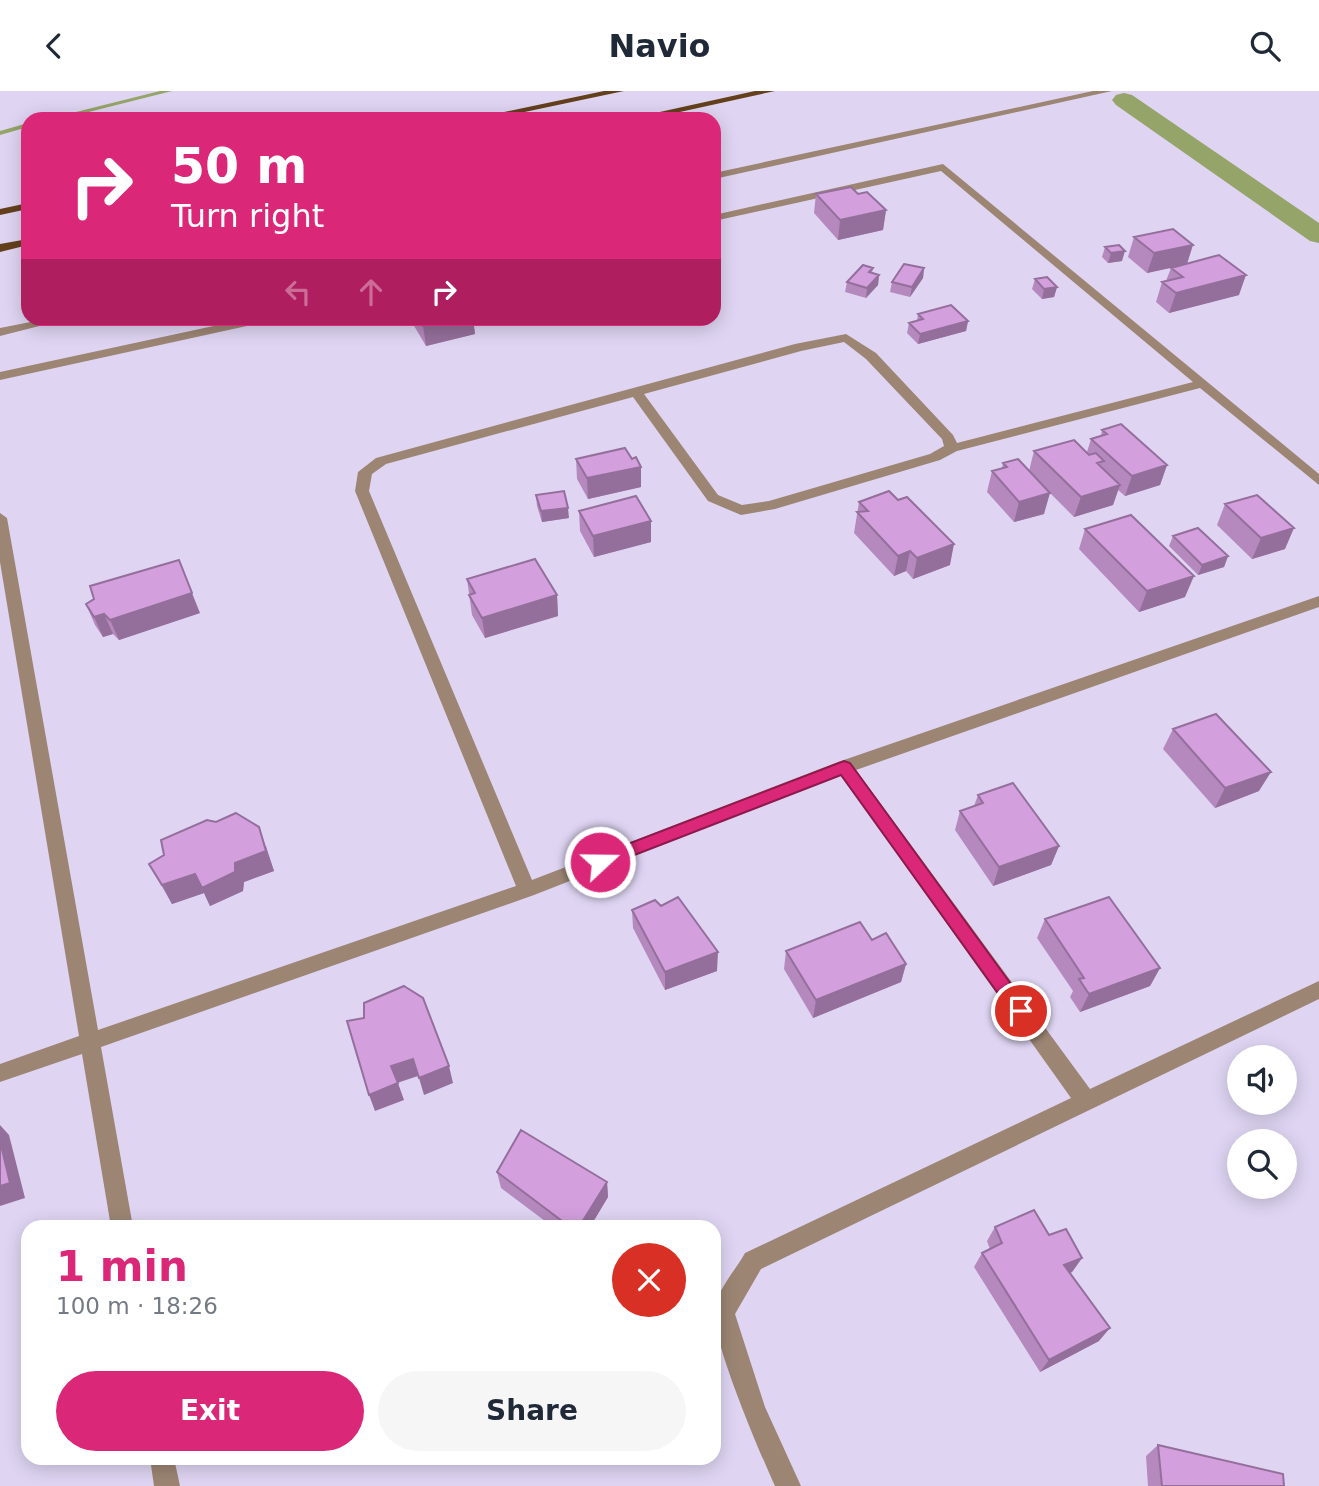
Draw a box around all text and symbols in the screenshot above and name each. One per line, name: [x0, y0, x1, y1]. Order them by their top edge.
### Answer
icon: back: [35, 27, 73, 65]
text: Navio: [608, 27, 711, 65]
icon: search: [1246, 27, 1284, 65]
text: 50 m: [171, 138, 307, 195]
icon: right: [56, 140, 147, 231]
text: Turn right: [171, 197, 324, 235]
icon: left: [279, 273, 317, 311]
icon: ahead: [352, 273, 390, 311]
icon: right: [425, 273, 463, 311]
position arrow: [563, 825, 637, 899]
pin: [991, 981, 1051, 1041]
icon: arrive: [1002, 992, 1040, 1030]
map controls: [1227, 1045, 1297, 1199]
button: sound: [1227, 1045, 1297, 1115]
button: search: [1227, 1129, 1297, 1199]
text: 1 min: [56, 1242, 188, 1291]
button: close: [612, 1243, 686, 1317]
text: 100 m · 18:26: [56, 1293, 218, 1319]
button: Exit: [56, 1371, 364, 1451]
button: Share: [378, 1371, 686, 1451]

